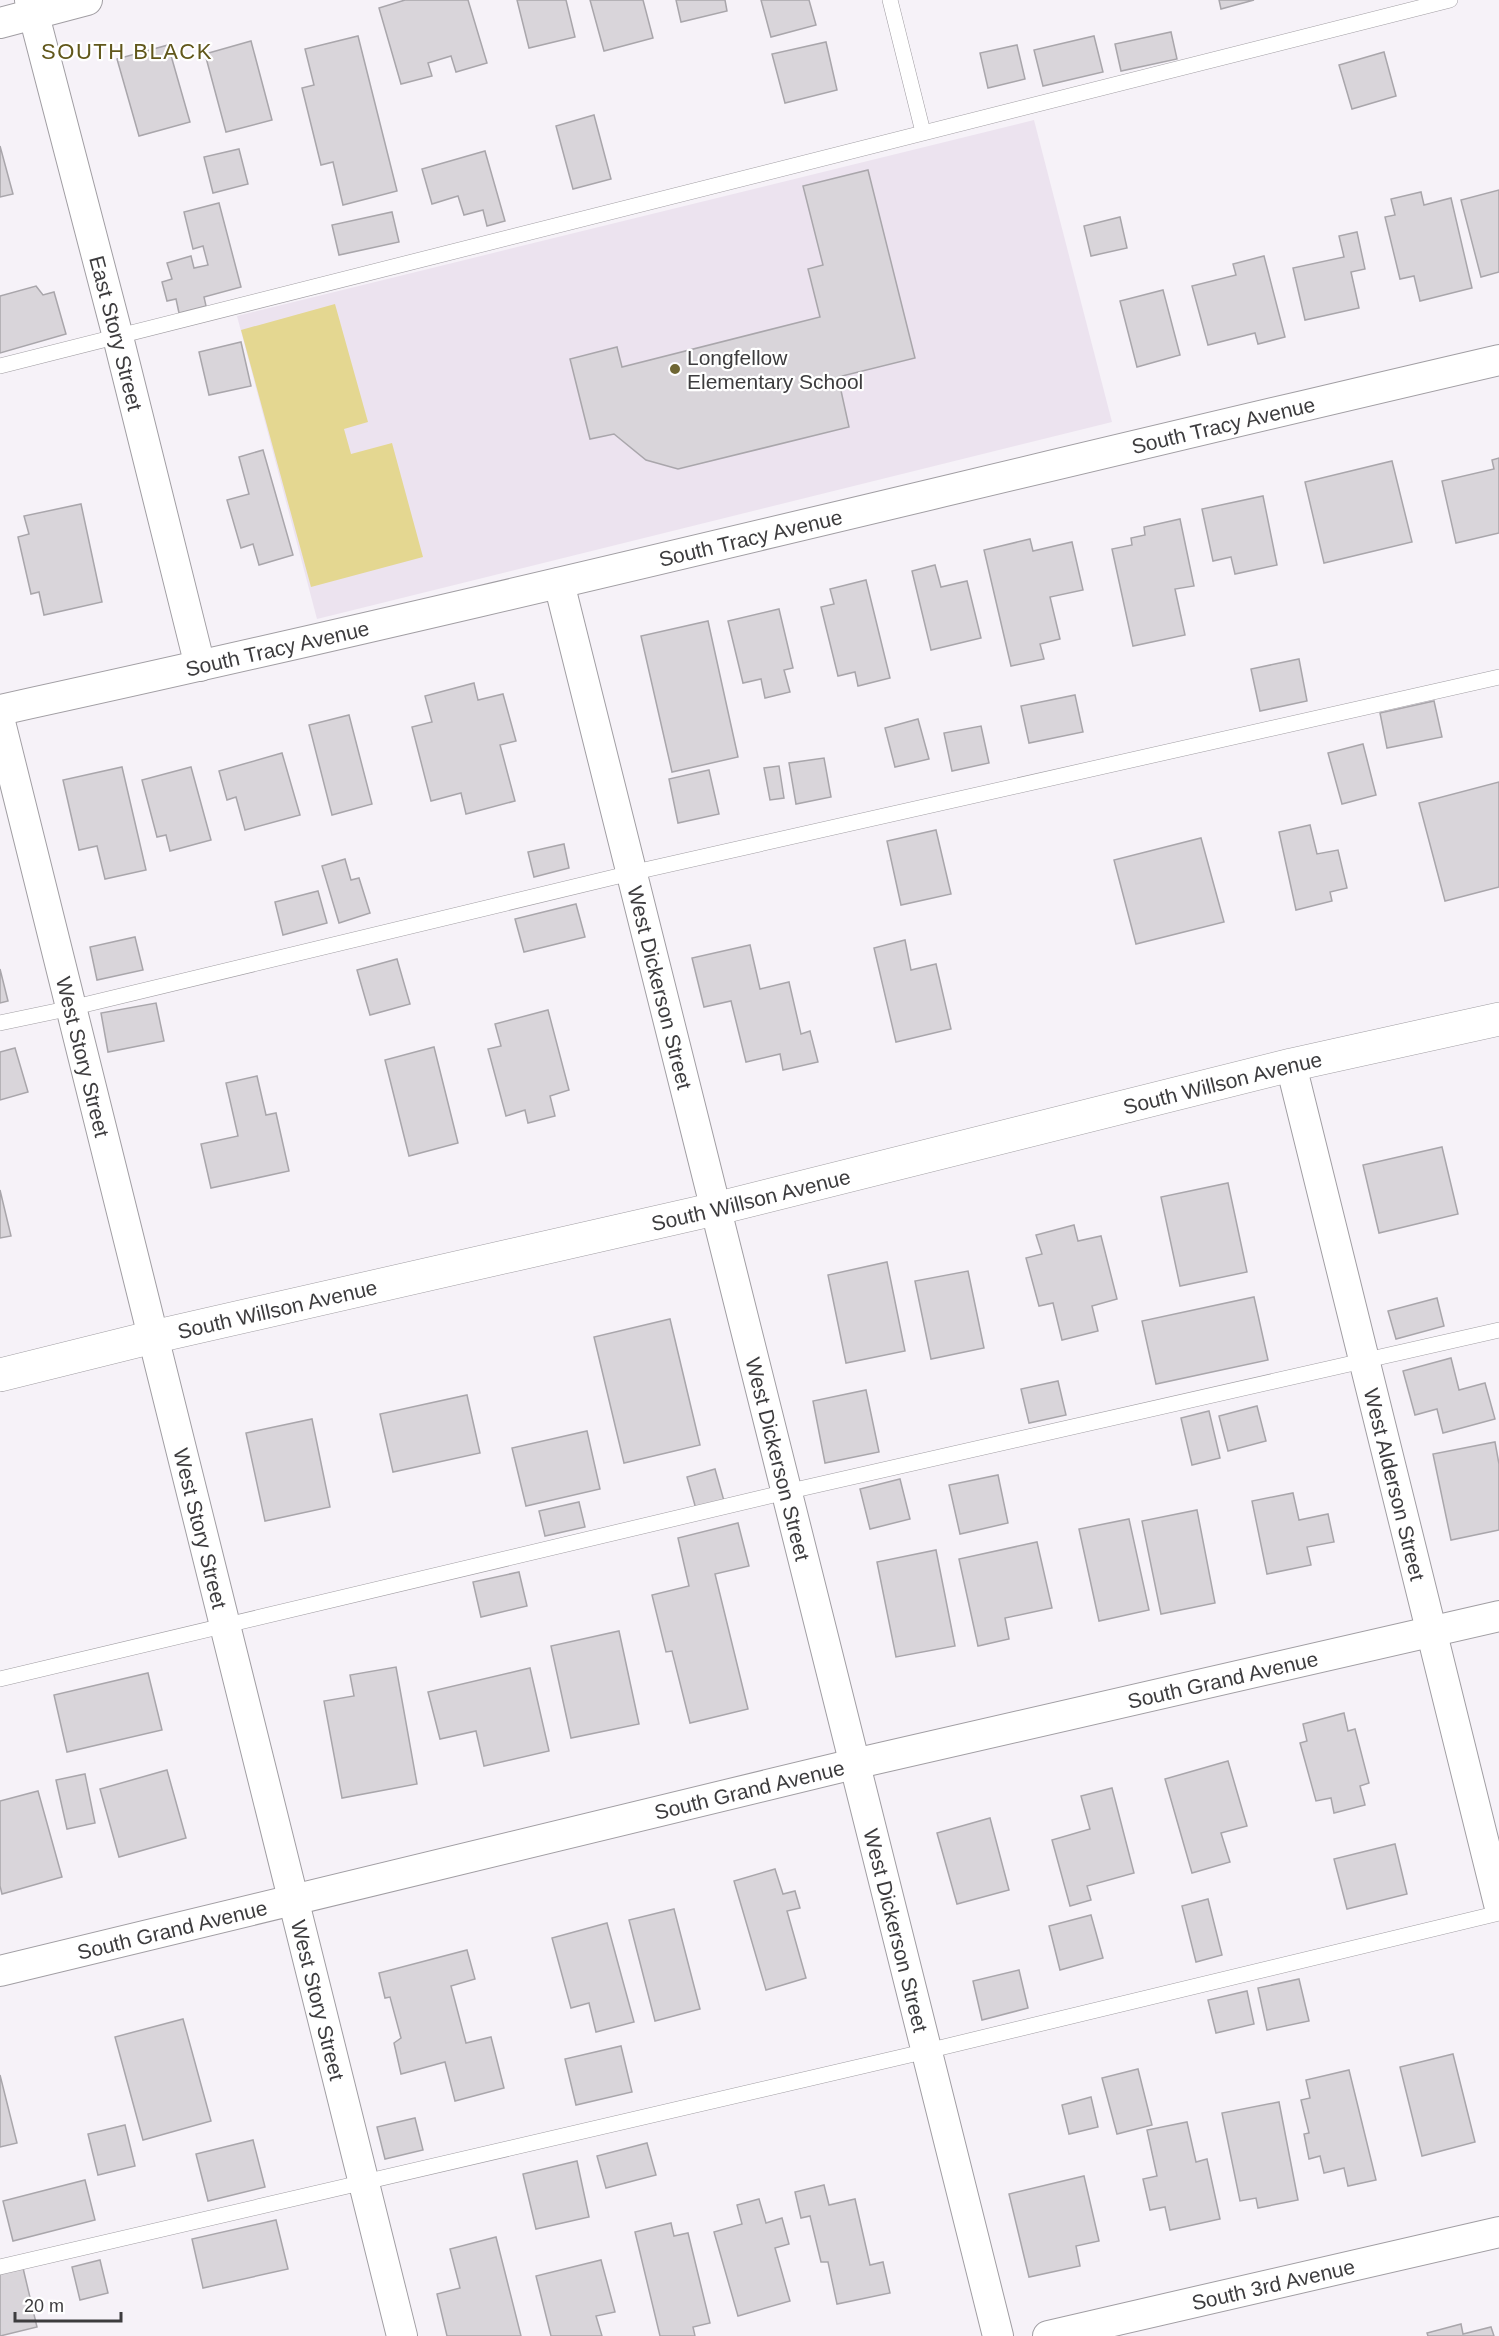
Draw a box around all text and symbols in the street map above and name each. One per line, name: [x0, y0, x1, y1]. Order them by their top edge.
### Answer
district label: SOUTH BLACK: [41, 39, 213, 64]
street label: East Story Street: [86, 253, 147, 413]
place label: Longfellow Elementary School: [687, 346, 863, 393]
marker: Longfellow Elementary School: [668, 362, 682, 376]
street label: South Tracy Avenue: [1129, 392, 1317, 458]
street label: South Tracy Avenue: [656, 505, 844, 570]
street label: South Tracy Avenue: [183, 616, 371, 680]
street label: West Dickerson Street: [624, 884, 697, 1092]
street label: West Story Street: [52, 974, 114, 1139]
street label: South Willson Avenue: [1121, 1047, 1324, 1118]
street label: South Willson Avenue: [649, 1164, 853, 1235]
street label: South Willson Avenue: [175, 1275, 379, 1343]
street label: West Dickerson Street: [742, 1355, 815, 1563]
street label: West Alderson Street: [1360, 1386, 1430, 1583]
street label: West Story Street: [170, 1446, 232, 1611]
street label: South Grand Avenue: [1125, 1646, 1320, 1712]
street label: South Grand Avenue: [652, 1755, 847, 1823]
street label: West Dickerson Street: [860, 1826, 933, 2035]
street label: South Grand Avenue: [75, 1895, 269, 1963]
street label: West Story Street: [287, 1917, 349, 2083]
street label: South 3rd Avenue: [1189, 2254, 1357, 2314]
scale bar: [15, 2285, 122, 2323]
text: 20 m: [24, 2296, 64, 2316]

